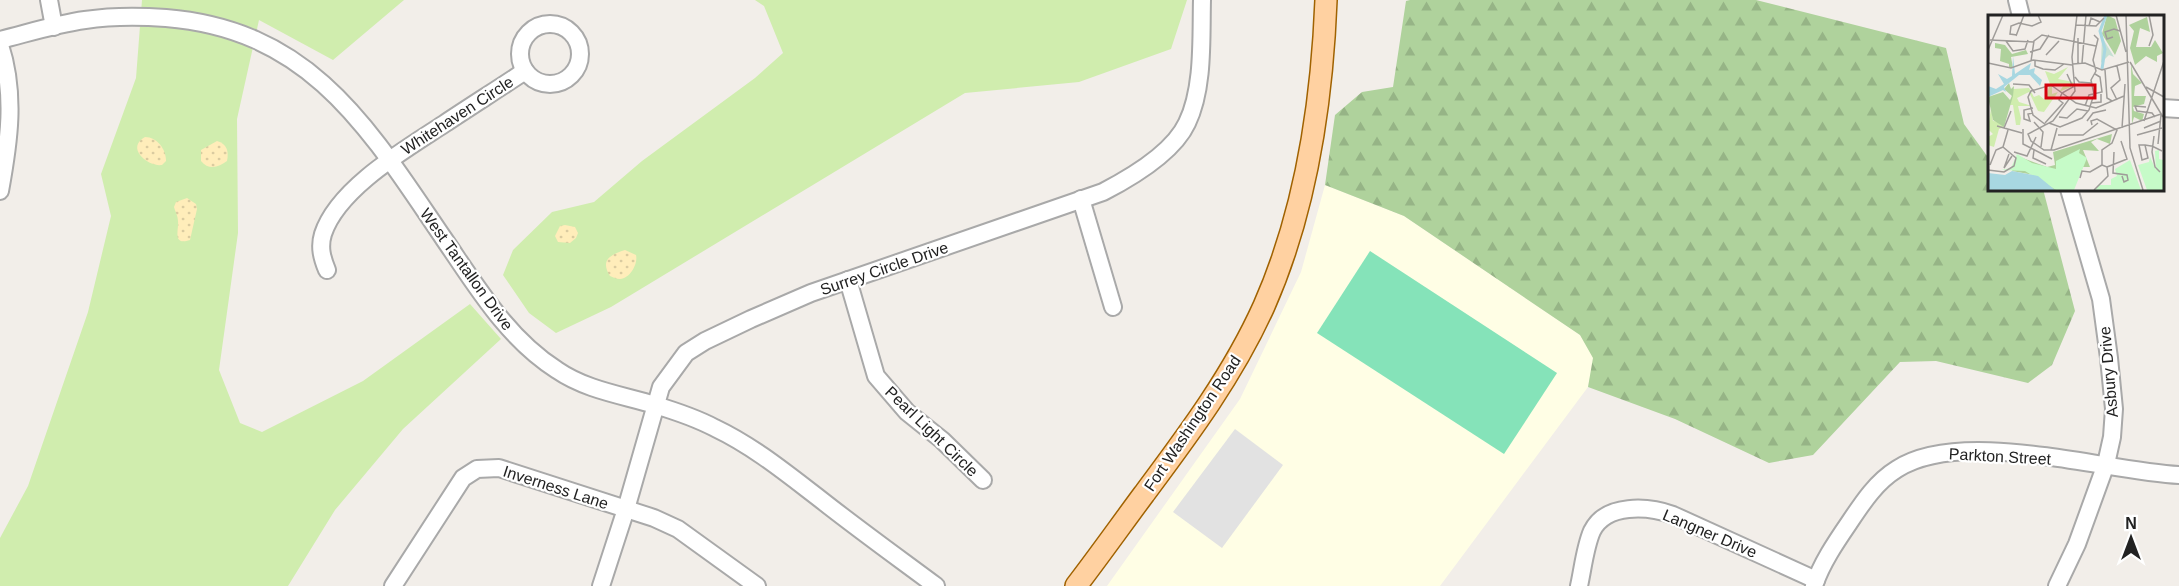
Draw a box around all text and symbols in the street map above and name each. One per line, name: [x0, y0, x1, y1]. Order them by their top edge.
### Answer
inset map: [1988, 15, 2164, 190]
street label: Whitehaven Circle: [398, 73, 516, 158]
street label: West Tantallon Drive: [417, 205, 516, 333]
street label: Surrey Circle Drive: [818, 239, 950, 298]
street label: Asbury Drive: [2096, 325, 2121, 418]
street label: Fort Washington Road: [1141, 352, 1244, 494]
street label: Pearl Light Circle: [882, 383, 981, 480]
street label: Parkton Street: [1948, 445, 2052, 468]
street label: Inverness Lane: [501, 462, 611, 512]
street label: Langner Drive: [1660, 506, 1759, 561]
north arrow: [2101, 508, 2161, 568]
text: N: [2125, 515, 2137, 532]

